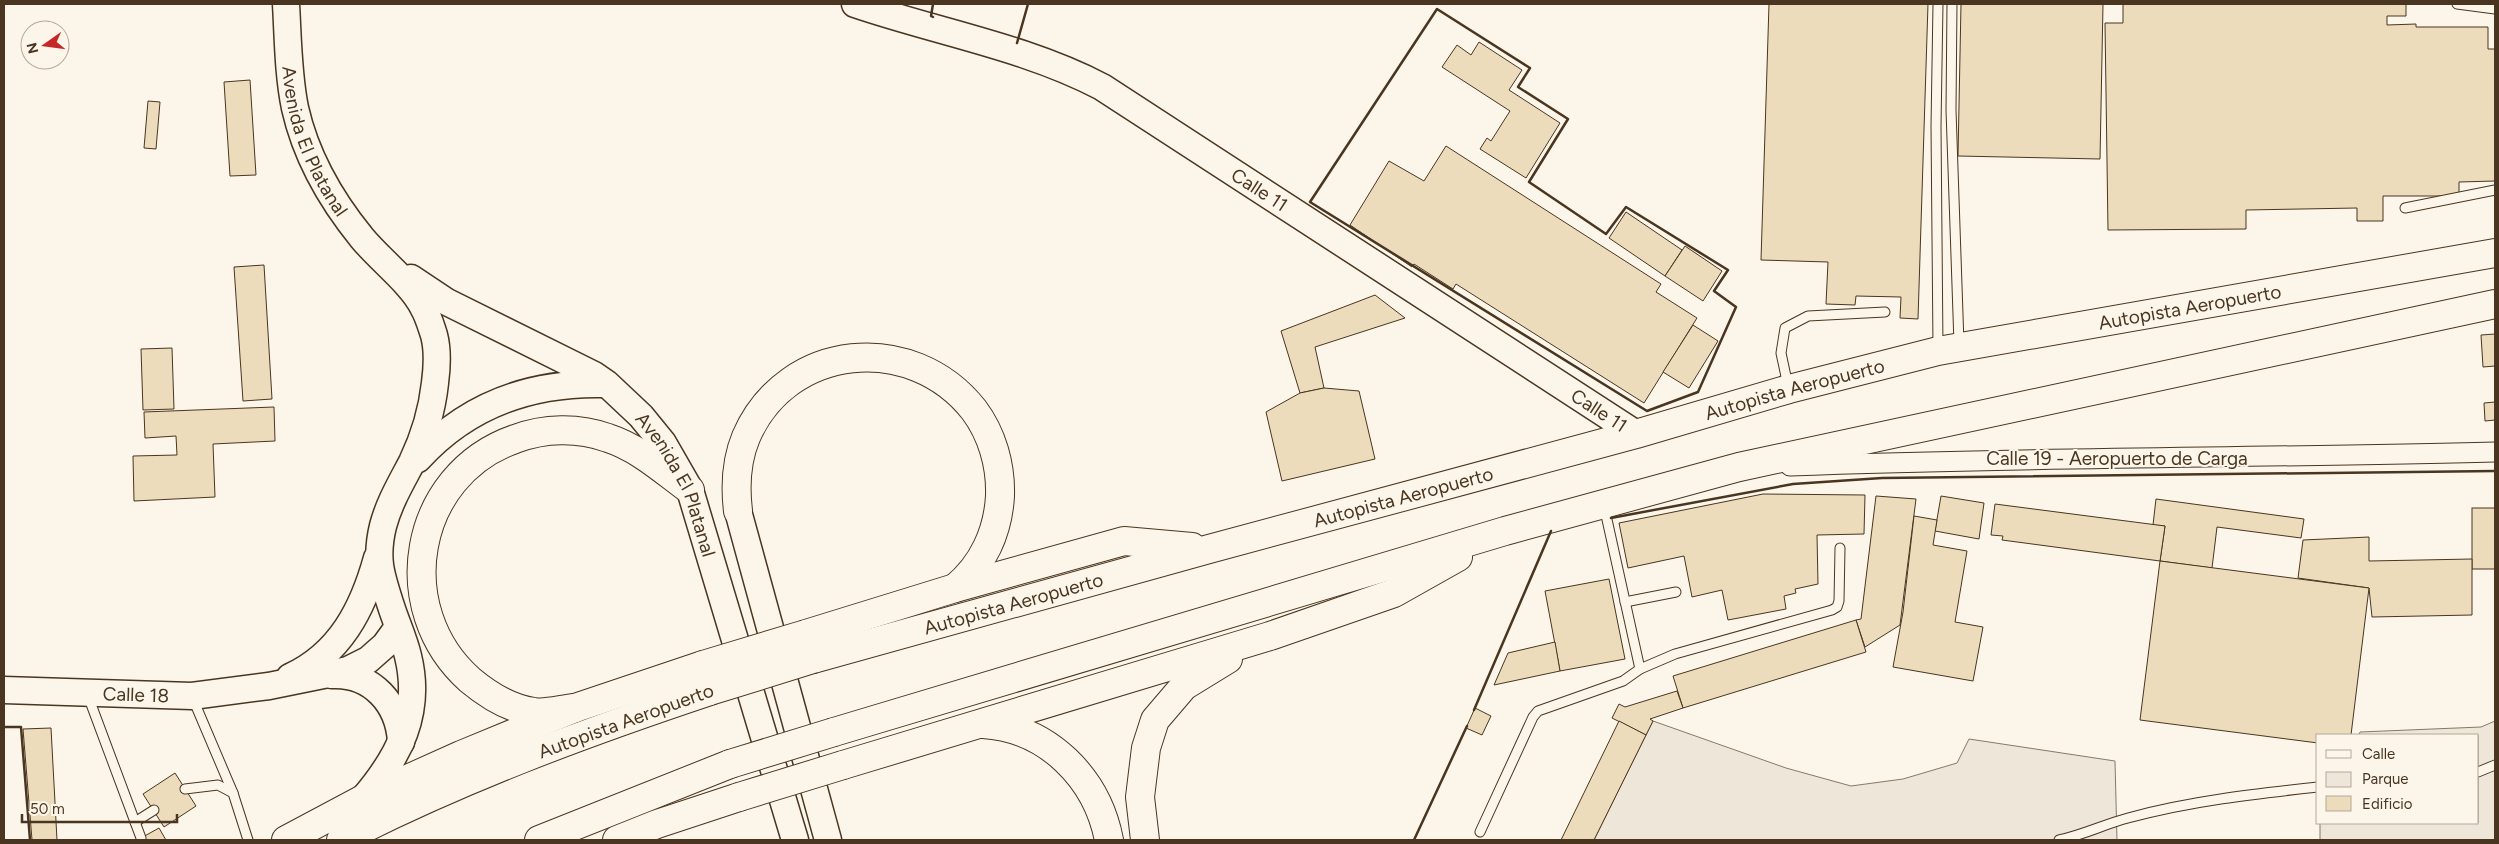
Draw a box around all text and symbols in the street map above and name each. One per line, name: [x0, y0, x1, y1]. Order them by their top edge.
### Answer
north arrow: [20, 20, 70, 70]
text: N: [23, 41, 42, 55]
street label: Avenida El Platanal: [278, 65, 353, 221]
street label: Calle 11: [1227, 163, 1292, 216]
street label: Autopista Aeropuerto: [2097, 279, 2283, 334]
street label: Autopista Aeropuerto: [1702, 354, 1887, 425]
street label: Calle 11: [1567, 383, 1632, 437]
street label: Avenida El Platanal: [631, 407, 721, 559]
street label: Calle 19 - Aeropuerto de Carga: [1986, 447, 2248, 470]
street label: Autopista Aeropuerto: [1311, 462, 1495, 532]
street label: Autopista Aeropuerto: [921, 567, 1106, 639]
street label: Autopista Aeropuerto: [535, 679, 717, 763]
street label: Calle 18: [102, 682, 169, 707]
legend: [2316, 734, 2479, 824]
text: Calle: [2362, 745, 2395, 763]
text: Parque: [2362, 770, 2409, 788]
scale bar: [22, 792, 178, 824]
text: Edificio: [2362, 795, 2413, 813]
text: 50 m: [30, 800, 65, 818]

